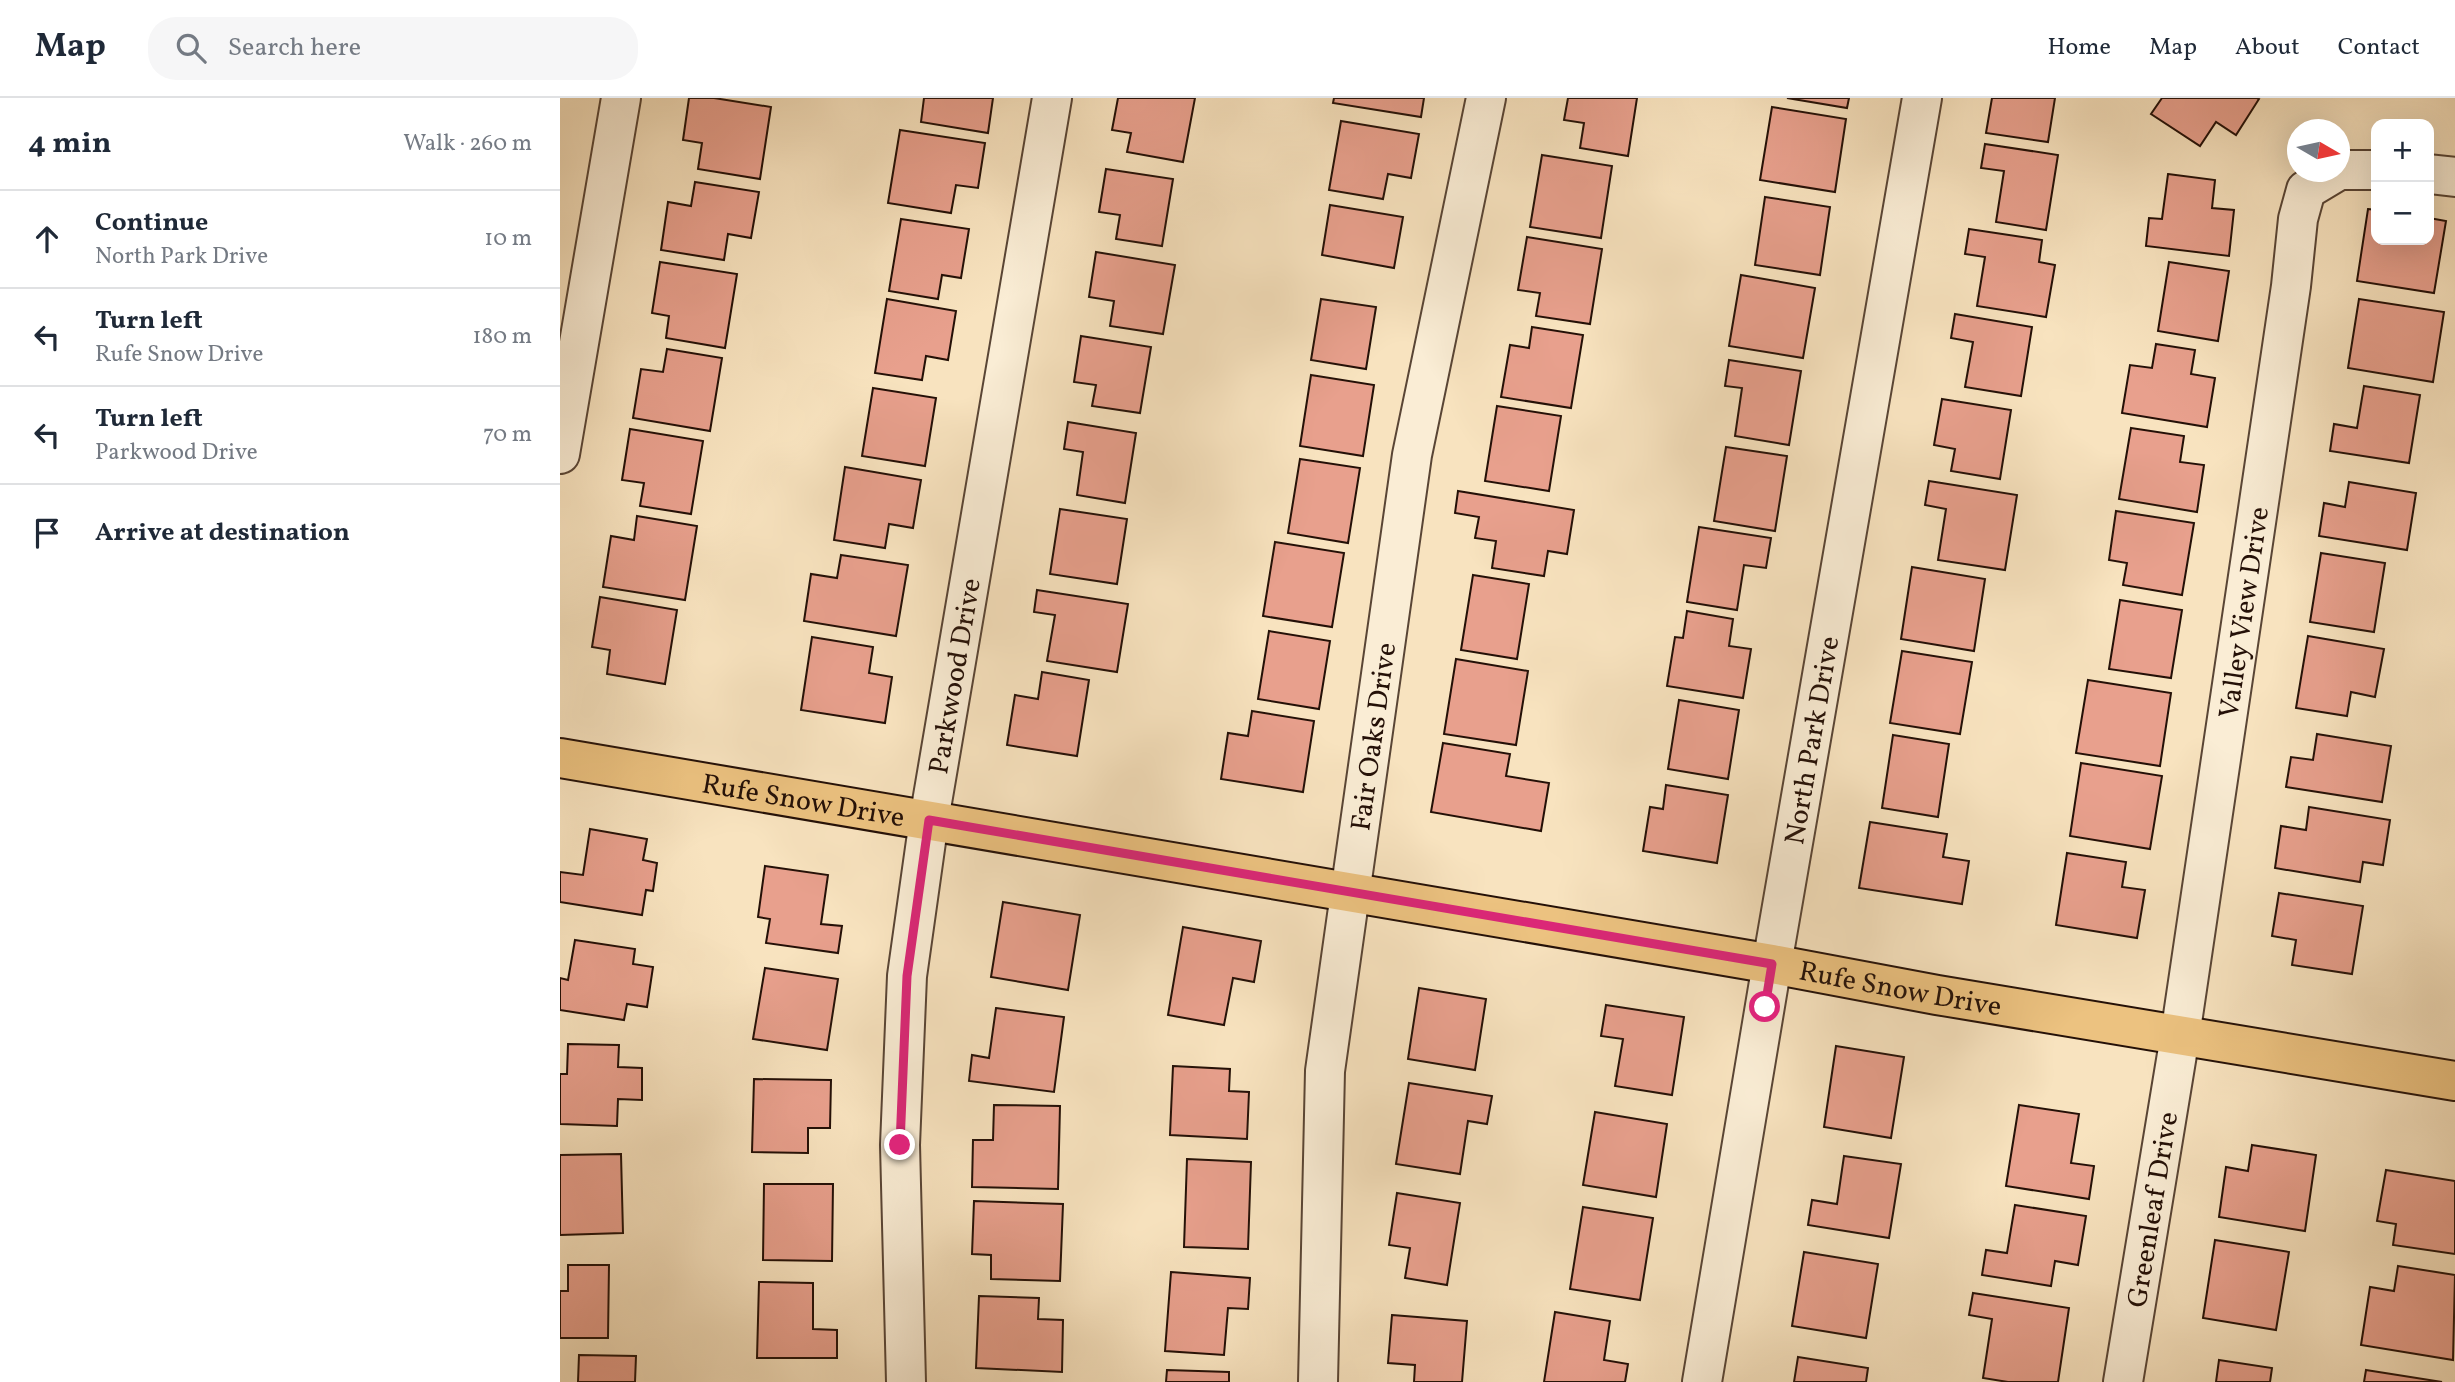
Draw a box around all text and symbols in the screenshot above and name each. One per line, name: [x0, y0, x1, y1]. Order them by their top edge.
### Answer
search box: [148, 17, 638, 80]
text: Map: [35, 25, 106, 71]
icon: search: [172, 29, 210, 67]
text: Search here: [228, 30, 361, 66]
text: Home: [2047, 31, 2111, 65]
text: Map: [2149, 31, 2197, 65]
text: About: [2235, 31, 2300, 65]
text: Contact: [2338, 31, 2420, 65]
north arrow: [2287, 119, 2350, 182]
map controls: [2371, 119, 2434, 245]
button: +: [2371, 119, 2434, 182]
text: 4 min: [28, 123, 112, 165]
text: Walk · 260 m: [403, 128, 532, 160]
button: −: [2371, 182, 2434, 245]
text: Continue: [95, 205, 208, 241]
icon: ahead: [28, 220, 66, 258]
text: 10 m: [484, 223, 532, 255]
text: North Park Drive: [95, 241, 268, 273]
text: Turn left: [95, 303, 203, 339]
icon: left: [28, 318, 66, 356]
text: 180 m: [473, 321, 532, 353]
text: Rufe Snow Drive: [95, 339, 263, 371]
text: Turn left: [95, 401, 203, 437]
icon: left: [28, 416, 66, 454]
text: 70 m: [483, 419, 532, 451]
text: Parkwood Drive: [95, 437, 258, 469]
street label: Valley View Drive: [2210, 504, 2280, 721]
icon: arrive: [28, 514, 66, 552]
text: Arrive at destination: [95, 515, 350, 551]
street label: Parkwood Drive: [920, 575, 992, 777]
street label: North Park Drive: [1776, 633, 1850, 848]
street label: Fair Oaks Drive: [1342, 640, 1407, 833]
street label: Rufe Snow Drive: [699, 765, 907, 838]
street label: Rufe Snow Drive: [1796, 952, 2004, 1027]
route start: [1749, 991, 1780, 1022]
street label: Greenleaf Drive: [2119, 1109, 2189, 1310]
route end: [884, 1129, 915, 1160]

